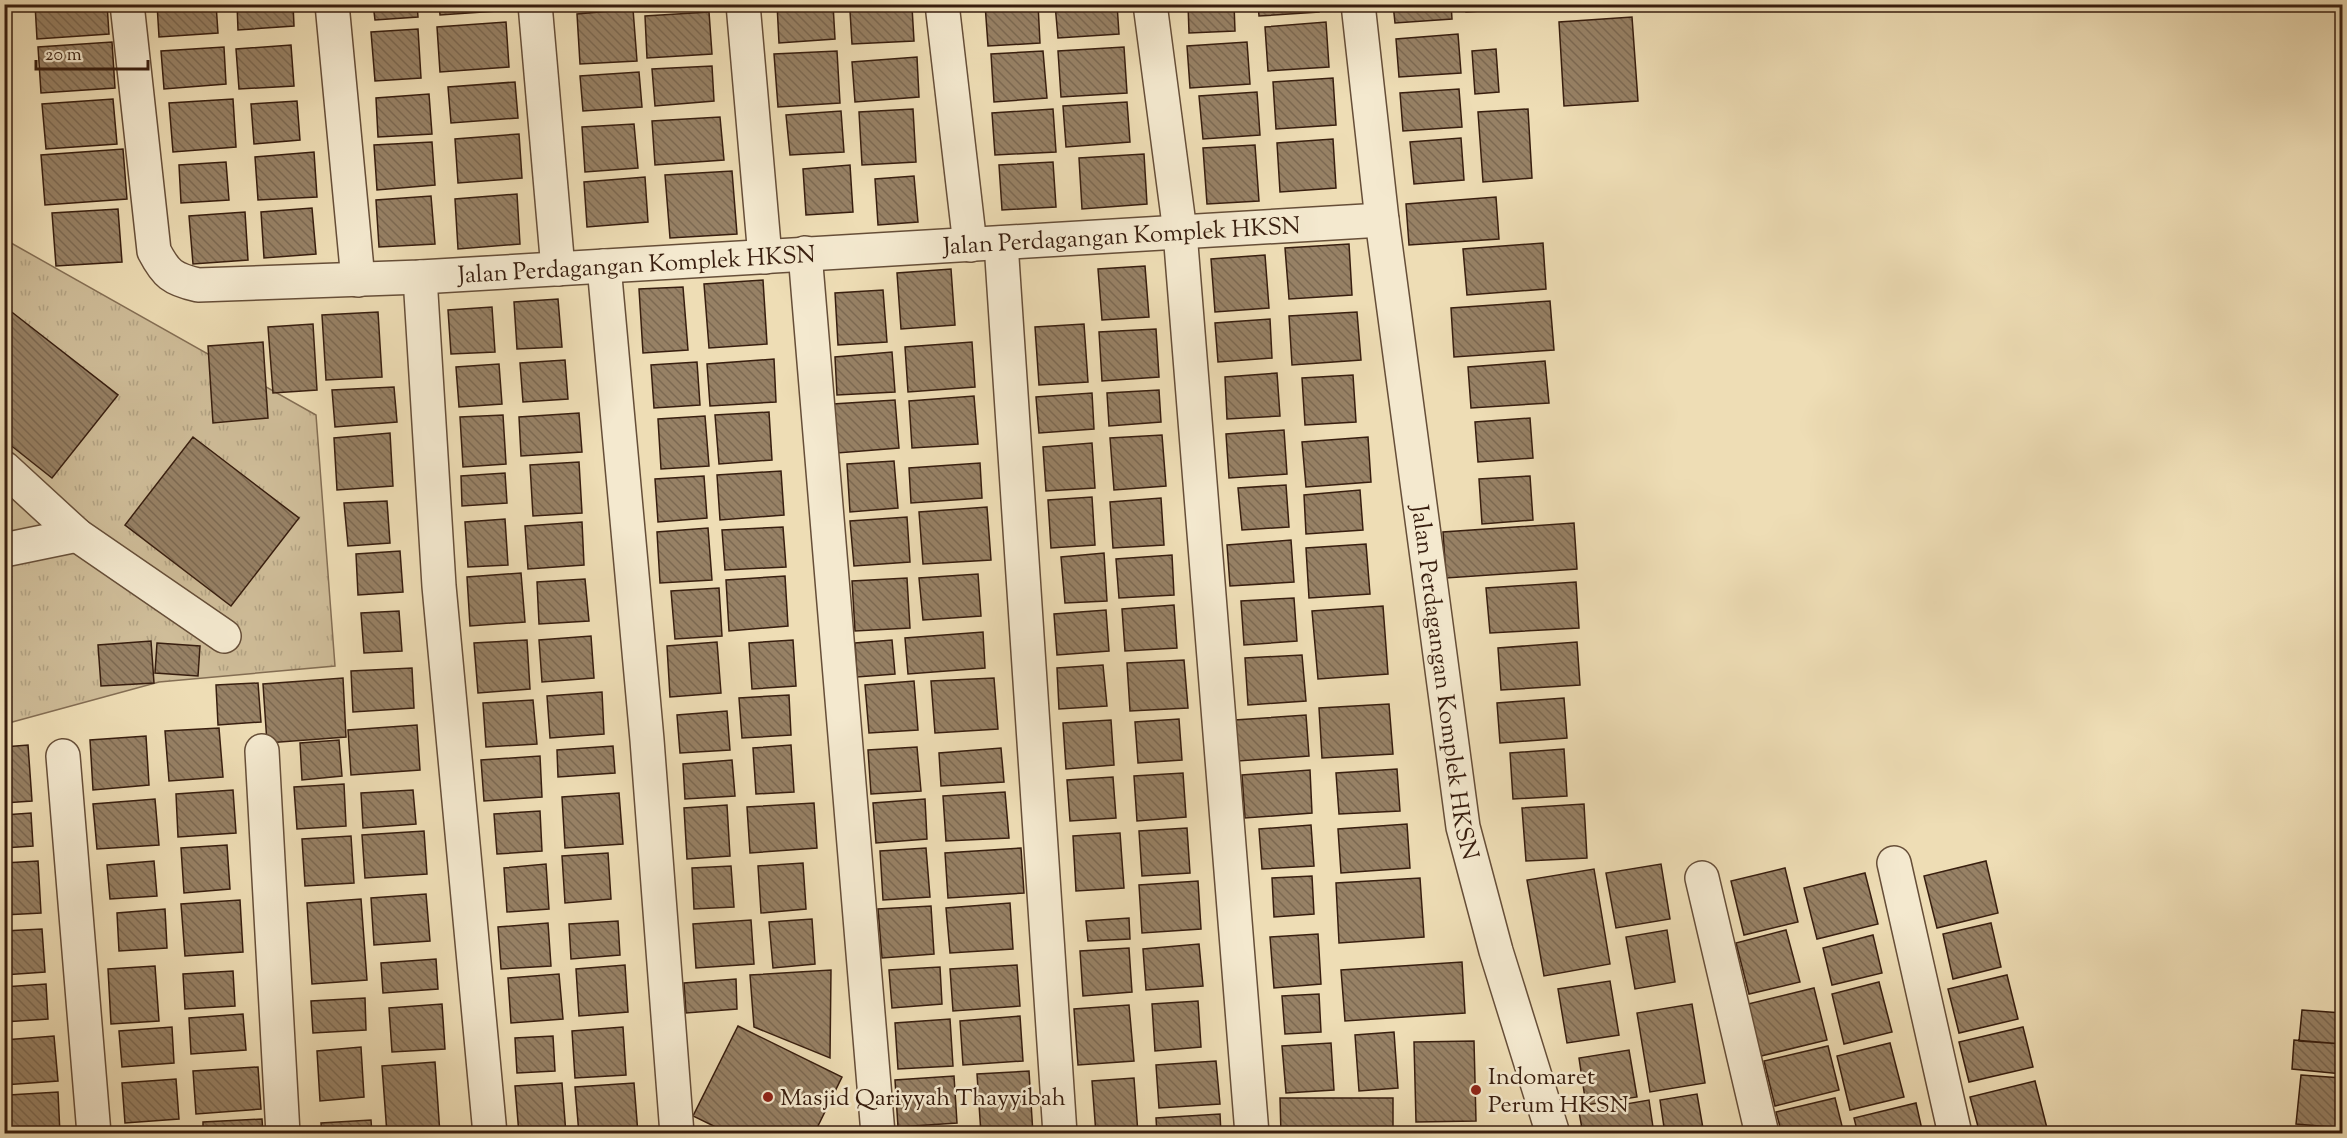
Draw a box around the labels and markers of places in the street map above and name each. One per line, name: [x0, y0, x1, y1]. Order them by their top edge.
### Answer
place label: Indomaret Perum HKSN: [1488, 1061, 1629, 1123]
place label: Masjid Qariyyah Thayyibah: [780, 1082, 1066, 1116]
marker: Indomaret Perum HKSN: [1469, 1083, 1483, 1097]
marker: Masjid Qariyyah Thayyibah: [761, 1090, 775, 1104]

